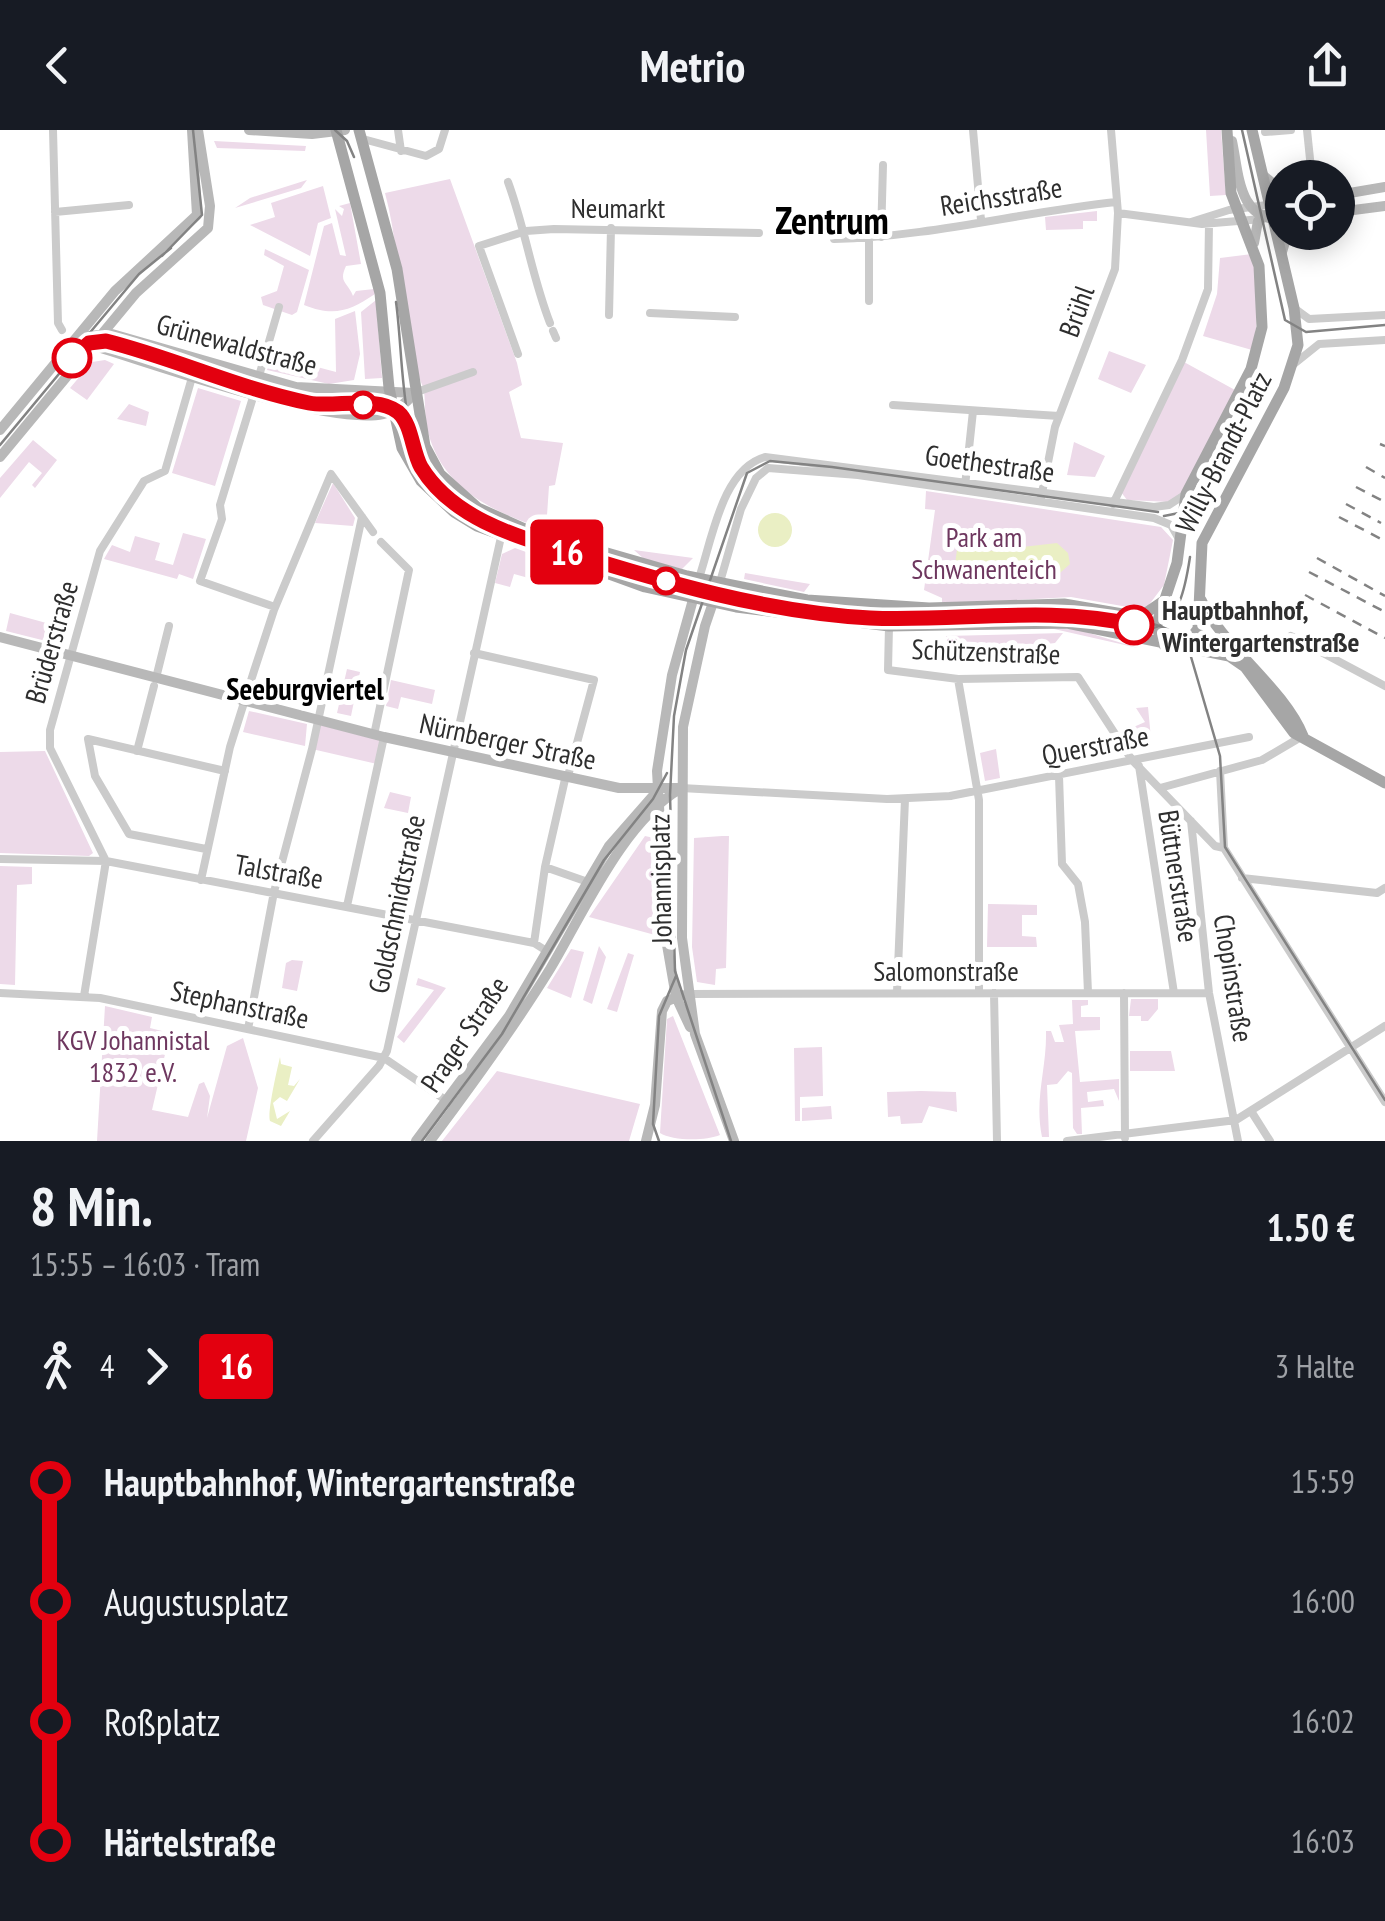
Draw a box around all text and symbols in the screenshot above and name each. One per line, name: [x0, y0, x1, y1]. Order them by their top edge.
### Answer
text: Metrio: [640, 36, 745, 94]
icon: back: [30, 38, 85, 93]
icon: share: [1300, 38, 1355, 93]
map controls: [1265, 160, 1355, 250]
button: locate: [1265, 160, 1355, 250]
street label: Reichsstraße: [937, 168, 1065, 224]
street label: Neumarkt: [571, 189, 666, 226]
district label: Zentrum: [775, 195, 889, 244]
street label: Brühl: [1050, 280, 1102, 342]
street label: Grünewaldstraße: [153, 305, 321, 383]
unlabelled marker: [53, 339, 91, 377]
street label: Willy-Brandt-Platz: [1166, 365, 1280, 539]
unlabelled marker: [350, 392, 376, 418]
street label: Goethestraße: [923, 436, 1057, 490]
park label: Park am Schwanenteich: [911, 518, 1057, 587]
line badge: 16: [522, 520, 612, 584]
text: 16: [550, 529, 584, 575]
unlabelled marker: [653, 568, 679, 594]
street label: Brüderstraße: [16, 577, 86, 707]
place label: Hauptbahnhof, Wintergartenstraße: [1161, 591, 1360, 660]
marker: Hauptbahnhof, Wintergartenstraße: [1115, 606, 1153, 644]
street label: Schützenstraße: [911, 630, 1061, 672]
district label: Seeburgviertel: [226, 669, 384, 708]
street label: Nürnberger Straße: [416, 704, 600, 778]
street label: Querstraße: [1038, 717, 1152, 773]
street label: Büttnerstraße: [1150, 807, 1208, 945]
street label: Goldschmidtstraße: [359, 811, 433, 997]
street label: Johannisplatz: [640, 814, 680, 945]
street label: Talstraße: [232, 845, 326, 897]
street label: Chopinstraße: [1206, 911, 1262, 1045]
street label: Salomonstraße: [873, 952, 1019, 989]
street label: Prager Straße: [412, 969, 516, 1099]
street label: Stephanstraße: [168, 971, 312, 1037]
park label: KGV Johannistal 1832 e.V.: [56, 1021, 210, 1090]
text: 8 Min.: [30, 1170, 153, 1241]
text: 1.50 €: [1266, 1202, 1355, 1251]
text: 15:55 – 16:03 · Tram: [30, 1243, 260, 1285]
icon: walk: [30, 1339, 85, 1394]
icon: forward: [129, 1339, 184, 1394]
text: 16: [219, 1343, 253, 1389]
text: 4: [100, 1345, 114, 1387]
text: 3 Halte: [1275, 1345, 1355, 1387]
text: Hauptbahnhof, Wintergartenstraße: [104, 1457, 576, 1506]
text: 15:59: [1291, 1460, 1355, 1502]
text: Augustusplatz: [104, 1577, 289, 1626]
text: 16:00: [1291, 1580, 1355, 1622]
text: Roßplatz: [104, 1697, 220, 1746]
text: 16:02: [1291, 1700, 1355, 1742]
text: Härtelstraße: [104, 1817, 276, 1866]
text: 16:03: [1291, 1820, 1355, 1862]

